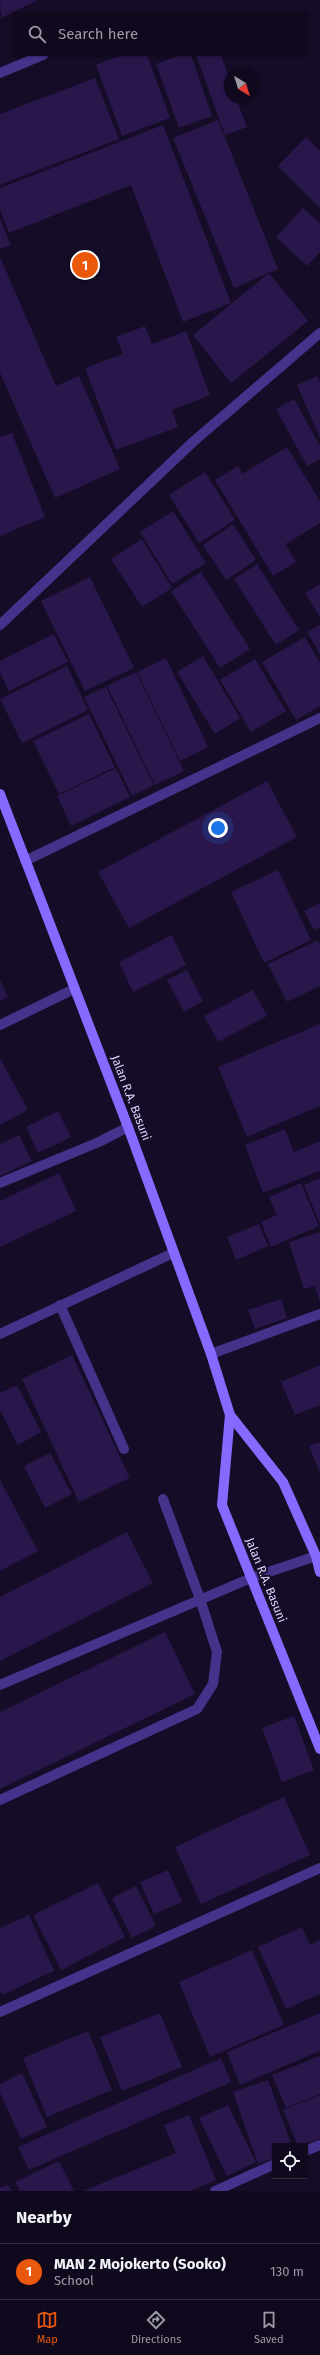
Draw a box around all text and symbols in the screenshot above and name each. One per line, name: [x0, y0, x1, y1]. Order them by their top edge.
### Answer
search box: [12, 12, 308, 56]
icon: search: [26, 23, 48, 45]
text: Search here: [58, 25, 138, 43]
north arrow: [224, 68, 260, 104]
pin: 1: [72, 250, 98, 280]
your location: [208, 818, 228, 838]
street label: Jalan R.A. Basuni: [108, 1053, 154, 1143]
street label: Jalan R.A. Basuni: [243, 1536, 289, 1624]
map controls: [272, 2143, 308, 2179]
button: locate: [272, 2143, 308, 2179]
text: Nearby: [16, 2207, 71, 2228]
text: MAN 2 Mojokerto (Sooko): [54, 2255, 226, 2273]
text: 1: [26, 2264, 32, 2279]
text: 130 m: [270, 2264, 304, 2279]
text: School: [54, 2273, 94, 2288]
tab: Map: [36, 2309, 58, 2346]
tab: Directions: [131, 2309, 181, 2346]
tab: Saved: [254, 2309, 284, 2346]

